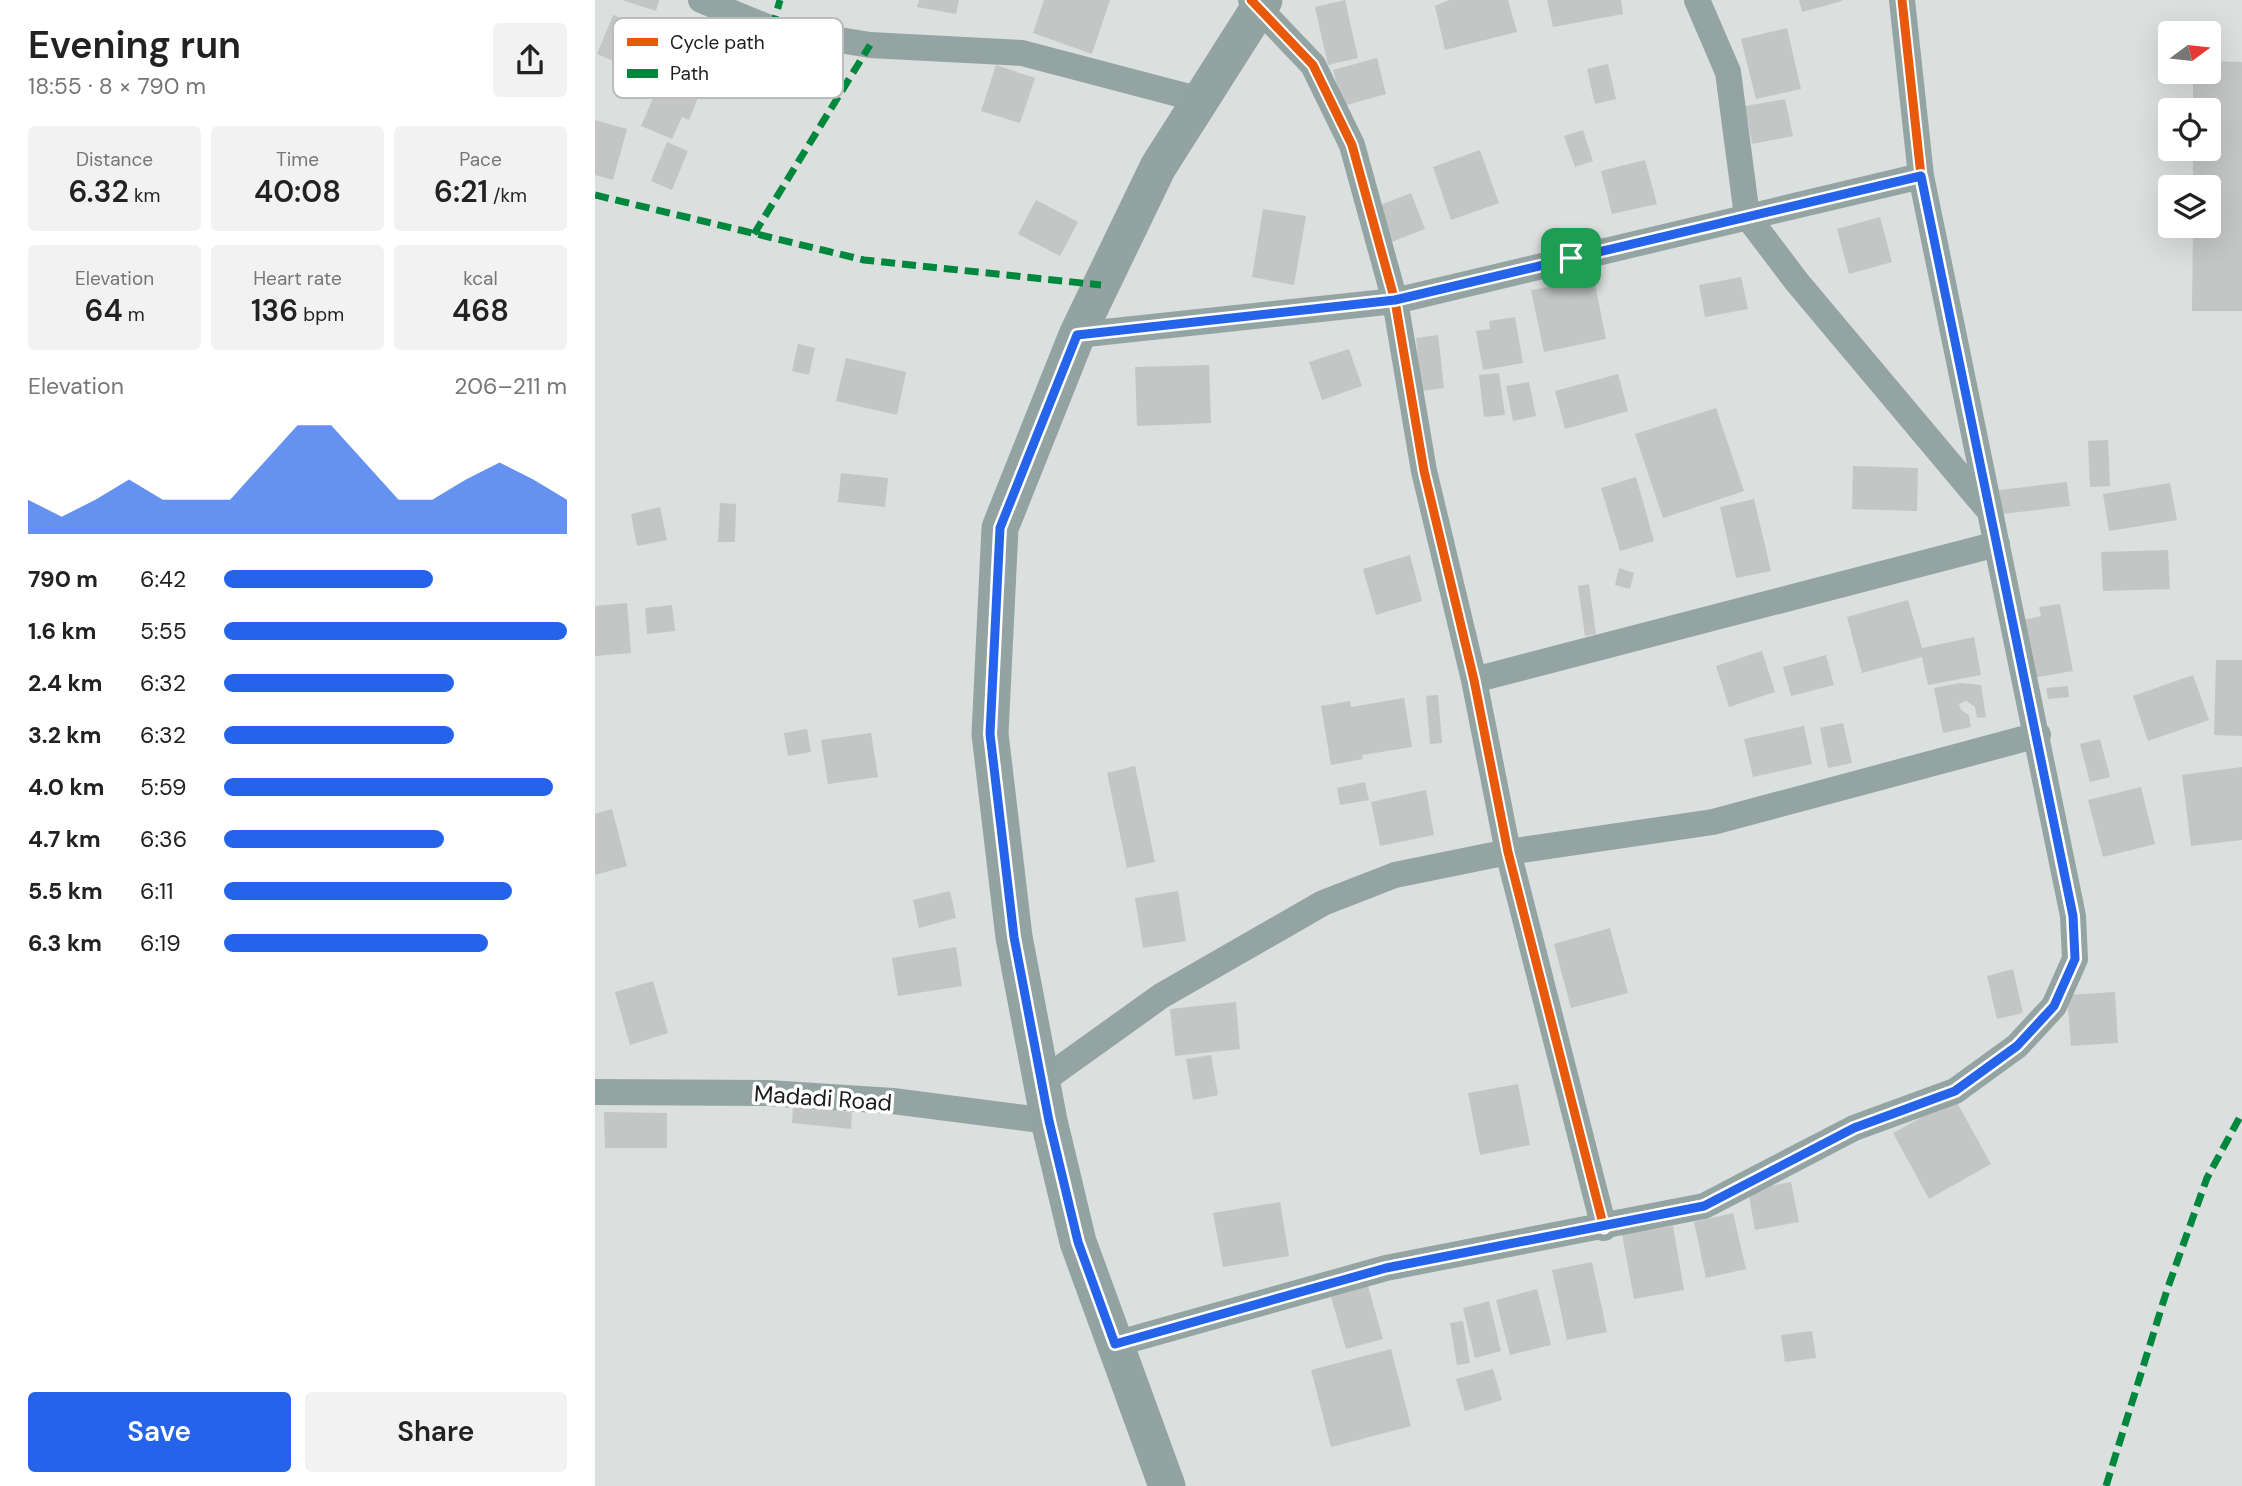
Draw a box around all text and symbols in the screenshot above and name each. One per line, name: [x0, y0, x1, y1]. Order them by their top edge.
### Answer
legend: [613, 18, 843, 98]
text: Evening run: [28, 20, 241, 70]
north arrow: [2158, 21, 2221, 84]
map controls: [2158, 21, 2221, 238]
button: share: [493, 23, 567, 97]
text: Cycle path: [670, 30, 765, 55]
text: Path: [670, 61, 709, 86]
text: 18:55 · 8 × 790 m: [28, 71, 206, 101]
button: locate: [2158, 98, 2221, 161]
text: Distance: [76, 147, 153, 172]
text: Time: [276, 147, 319, 172]
text: Pace: [459, 147, 502, 172]
text: 6.32: [69, 172, 129, 211]
text: 40:08: [254, 172, 341, 211]
text: 6:21: [434, 172, 488, 211]
button: layers: [2158, 175, 2221, 238]
text: km: [129, 183, 160, 208]
text: /km: [488, 183, 527, 208]
pin: [1541, 228, 1601, 288]
icon: arrive: [1552, 239, 1590, 277]
text: Elevation: [75, 266, 154, 291]
text: Heart rate: [253, 266, 342, 291]
text: kcal: [463, 266, 498, 291]
text: 64: [84, 291, 123, 330]
text: 136: [251, 291, 298, 330]
text: 468: [452, 291, 509, 330]
text: m: [123, 302, 145, 327]
text: bpm: [298, 302, 344, 327]
text: Elevation: [28, 371, 124, 401]
text: 206–211 m: [454, 371, 567, 401]
text: 790 m: [28, 564, 98, 594]
text: 6:42: [140, 564, 186, 594]
text: 1.6 km: [28, 616, 96, 646]
text: 5:55: [140, 616, 187, 646]
text: 2.4 km: [28, 668, 102, 698]
text: 6:32: [140, 668, 186, 698]
text: 3.2 km: [28, 720, 101, 750]
text: 6:32: [140, 720, 186, 750]
text: 4.0 km: [28, 772, 104, 802]
text: 5:59: [140, 772, 186, 802]
text: 4.7 km: [28, 824, 101, 854]
text: 6:36: [140, 824, 187, 854]
text: 5.5 km: [28, 876, 103, 906]
text: 6:11: [140, 876, 173, 906]
text: 6.3 km: [28, 928, 102, 958]
text: 6:19: [140, 928, 181, 958]
street label: Madadi Road: [753, 1078, 893, 1118]
button: Save: [28, 1392, 291, 1472]
button: Share: [305, 1392, 567, 1472]

